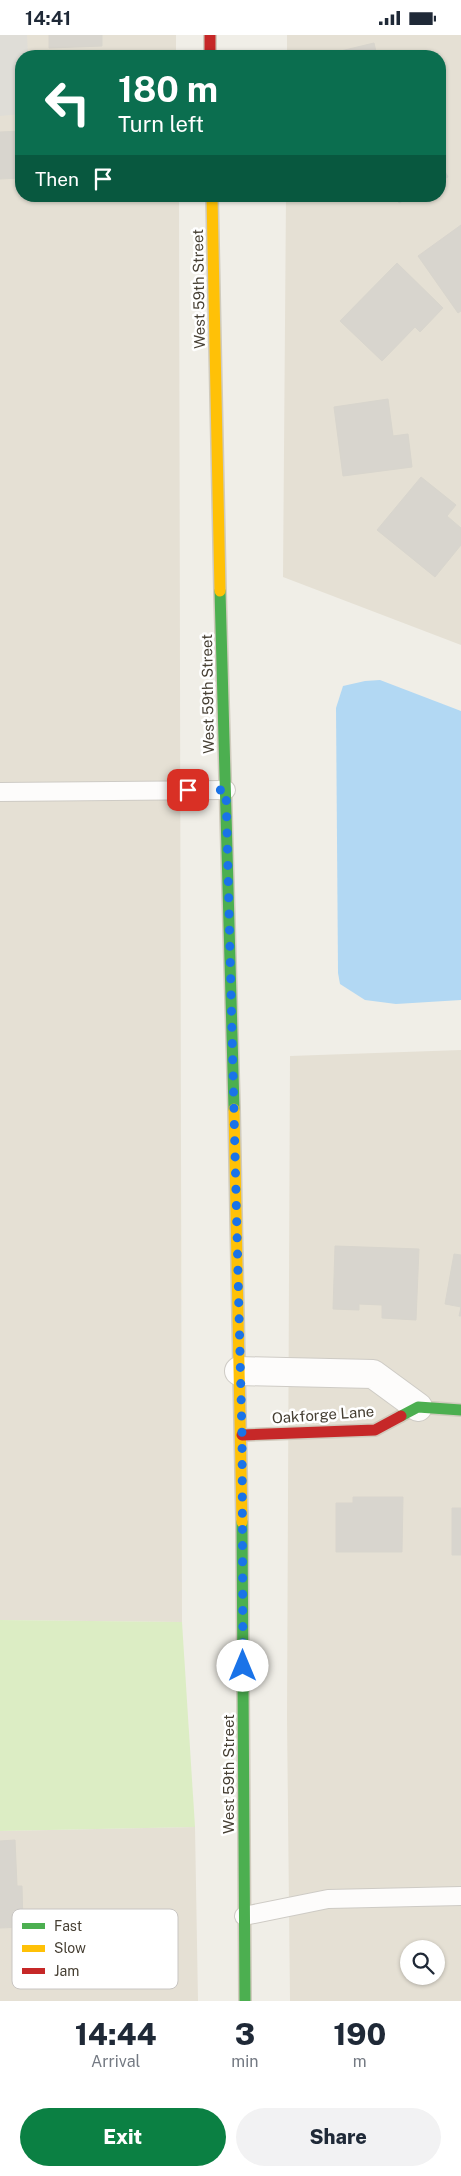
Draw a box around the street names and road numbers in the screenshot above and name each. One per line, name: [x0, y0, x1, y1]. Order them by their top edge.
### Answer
street label: West 59th Street: [189, 229, 208, 349]
street label: West 59th Street: [198, 634, 217, 754]
street label: Oakforge Lane: [271, 1402, 375, 1427]
street label: West 59th Street: [220, 1714, 237, 1834]

